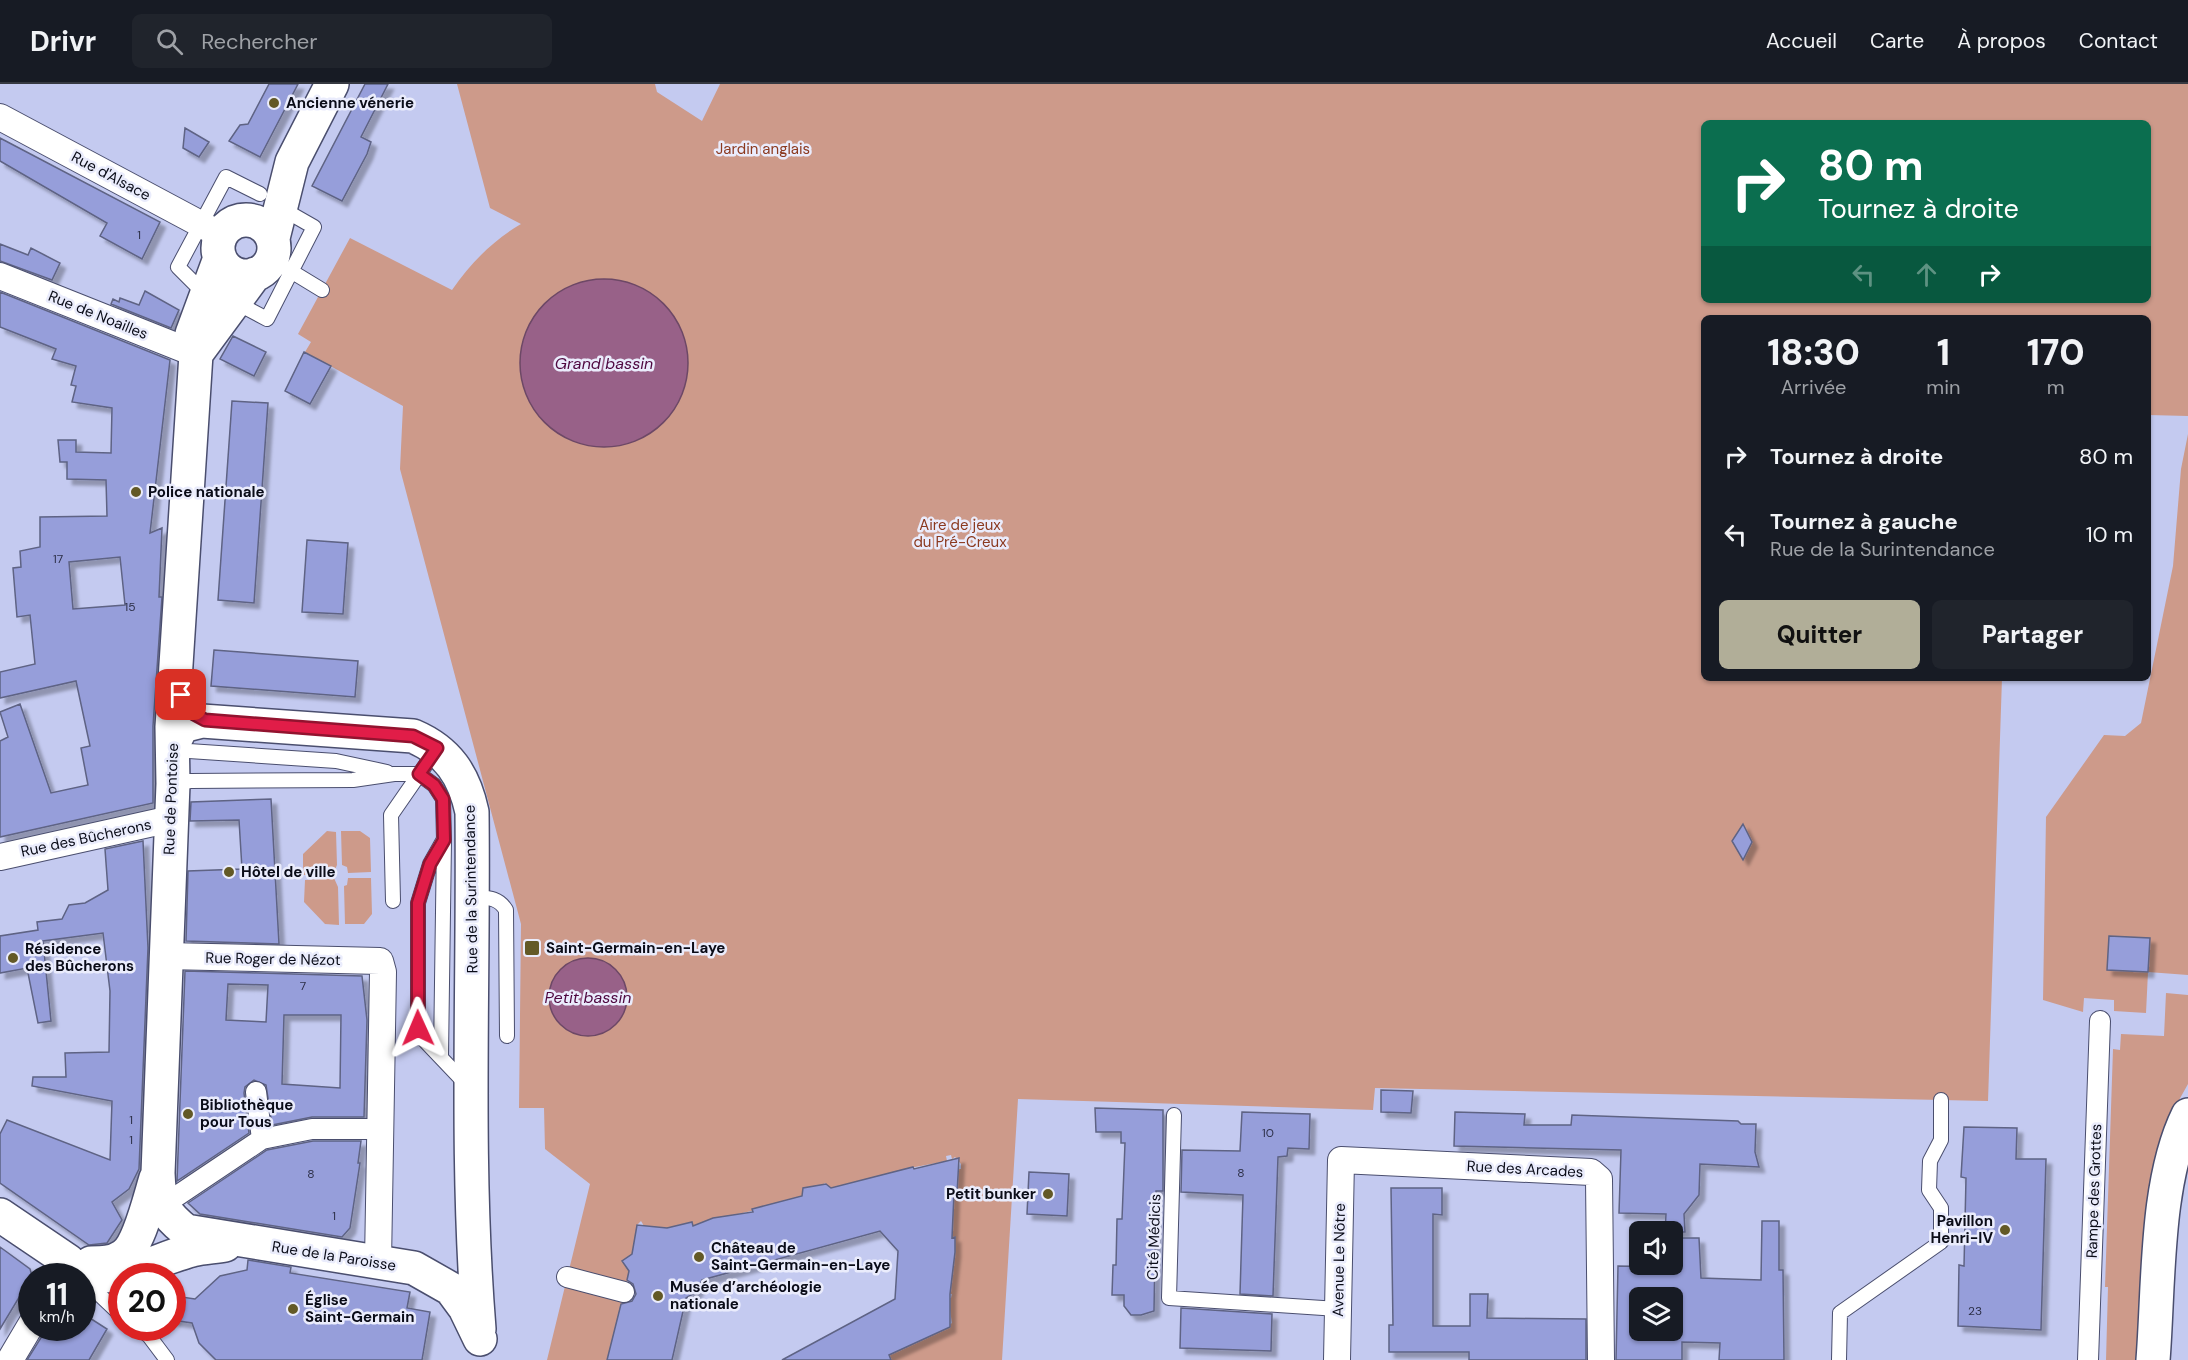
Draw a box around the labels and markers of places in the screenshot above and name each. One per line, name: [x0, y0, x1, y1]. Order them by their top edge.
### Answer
place label: Ancienne vénerie: [286, 93, 414, 113]
marker: Ancienne vénerie: [267, 96, 281, 110]
place label: Police nationale: [148, 482, 265, 502]
marker: Police nationale: [129, 485, 143, 499]
pin: [155, 669, 206, 720]
place label: Hôtel de ville: [241, 862, 335, 882]
marker: Hôtel de ville: [222, 865, 236, 879]
place label: Saint-Germain-en-Laye: [546, 938, 725, 958]
place label: Résidence des Bûcherons: [25, 939, 134, 976]
marker: Saint-Germain-en-Laye: [523, 939, 541, 957]
marker: Résidence des Bûcherons: [6, 951, 20, 965]
place label: Bibliothèque pour Tous: [200, 1095, 293, 1132]
marker: Bibliothèque pour Tous: [181, 1107, 195, 1121]
place label: Petit bunker: [946, 1184, 1036, 1204]
marker: Petit bunker: [1041, 1187, 1055, 1201]
place label: Pavillon Henri-IV: [1930, 1211, 1993, 1248]
marker: Pavillon Henri-IV: [1998, 1223, 2012, 1237]
place label: Château de Saint-Germain-en-Laye: [711, 1238, 890, 1275]
marker: Château de Saint-Germain-en-Laye: [692, 1250, 706, 1264]
place label: Musée d’archéologie nationale: [670, 1277, 822, 1314]
marker: Musée d’archéologie nationale: [651, 1289, 665, 1303]
place label: Église Saint-Germain: [305, 1290, 414, 1327]
marker: Église Saint-Germain: [286, 1302, 300, 1316]

